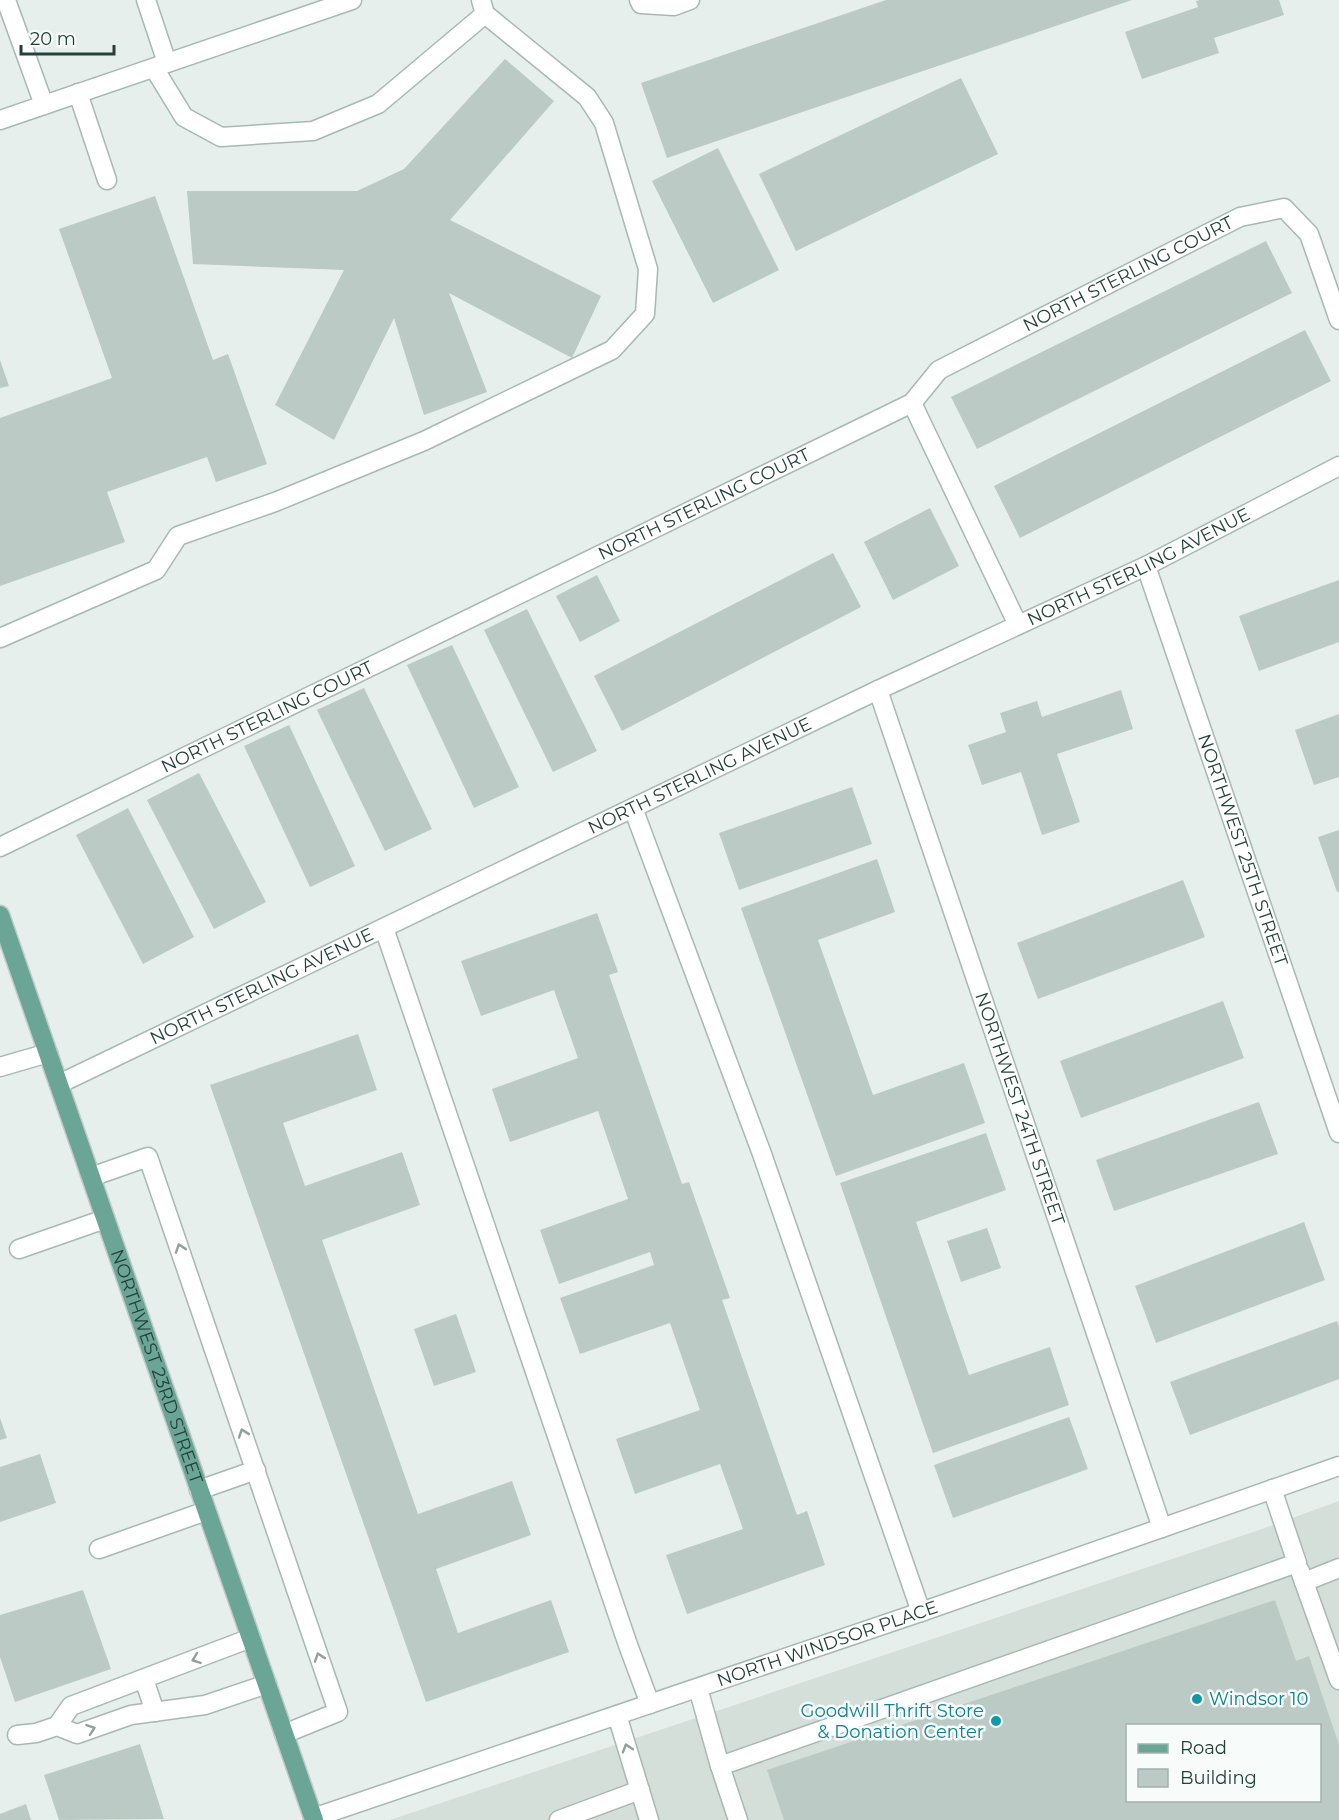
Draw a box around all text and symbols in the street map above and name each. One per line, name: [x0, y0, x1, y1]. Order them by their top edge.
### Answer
scale bar: [21, 18, 114, 56]
text: 20 m: [30, 28, 76, 50]
street label: NORTH STERLING COURT: [1019, 211, 1237, 336]
street label: NORTH STERLING COURT: [595, 443, 814, 565]
street label: NORTH STERLING AVENUE: [1024, 503, 1254, 631]
street label: NORTH STERLING COURT: [158, 656, 377, 778]
street label: NORTH STERLING AVENUE: [584, 713, 815, 839]
street label: NORTHWEST 25TH STREET: [1193, 731, 1293, 970]
street label: NORTH STERLING AVENUE: [146, 923, 377, 1050]
street label: NORTHWEST 24TH STREET: [970, 989, 1070, 1228]
one-way arrow: [174, 1243, 187, 1254]
street label: NORTHWEST 23RD STREET: [106, 1246, 208, 1487]
one-way arrow: [237, 1428, 250, 1439]
street label: NORTH WINDSOR PLACE: [714, 1596, 941, 1691]
one-way arrow: [191, 1651, 202, 1664]
one-way arrow: [314, 1652, 327, 1663]
place label: Windsor 10: [1209, 1688, 1308, 1710]
marker: Windsor 10: [1190, 1692, 1204, 1706]
place label: Goodwill Thrift Store & Donation Center: [801, 1700, 984, 1743]
marker: Goodwill Thrift Store & Donation Center: [989, 1714, 1003, 1728]
one-way arrow: [85, 1723, 96, 1736]
legend: [1126, 1724, 1321, 1802]
text: Road: [1180, 1737, 1227, 1759]
one-way arrow: [622, 1743, 634, 1754]
text: Building: [1180, 1767, 1257, 1789]

